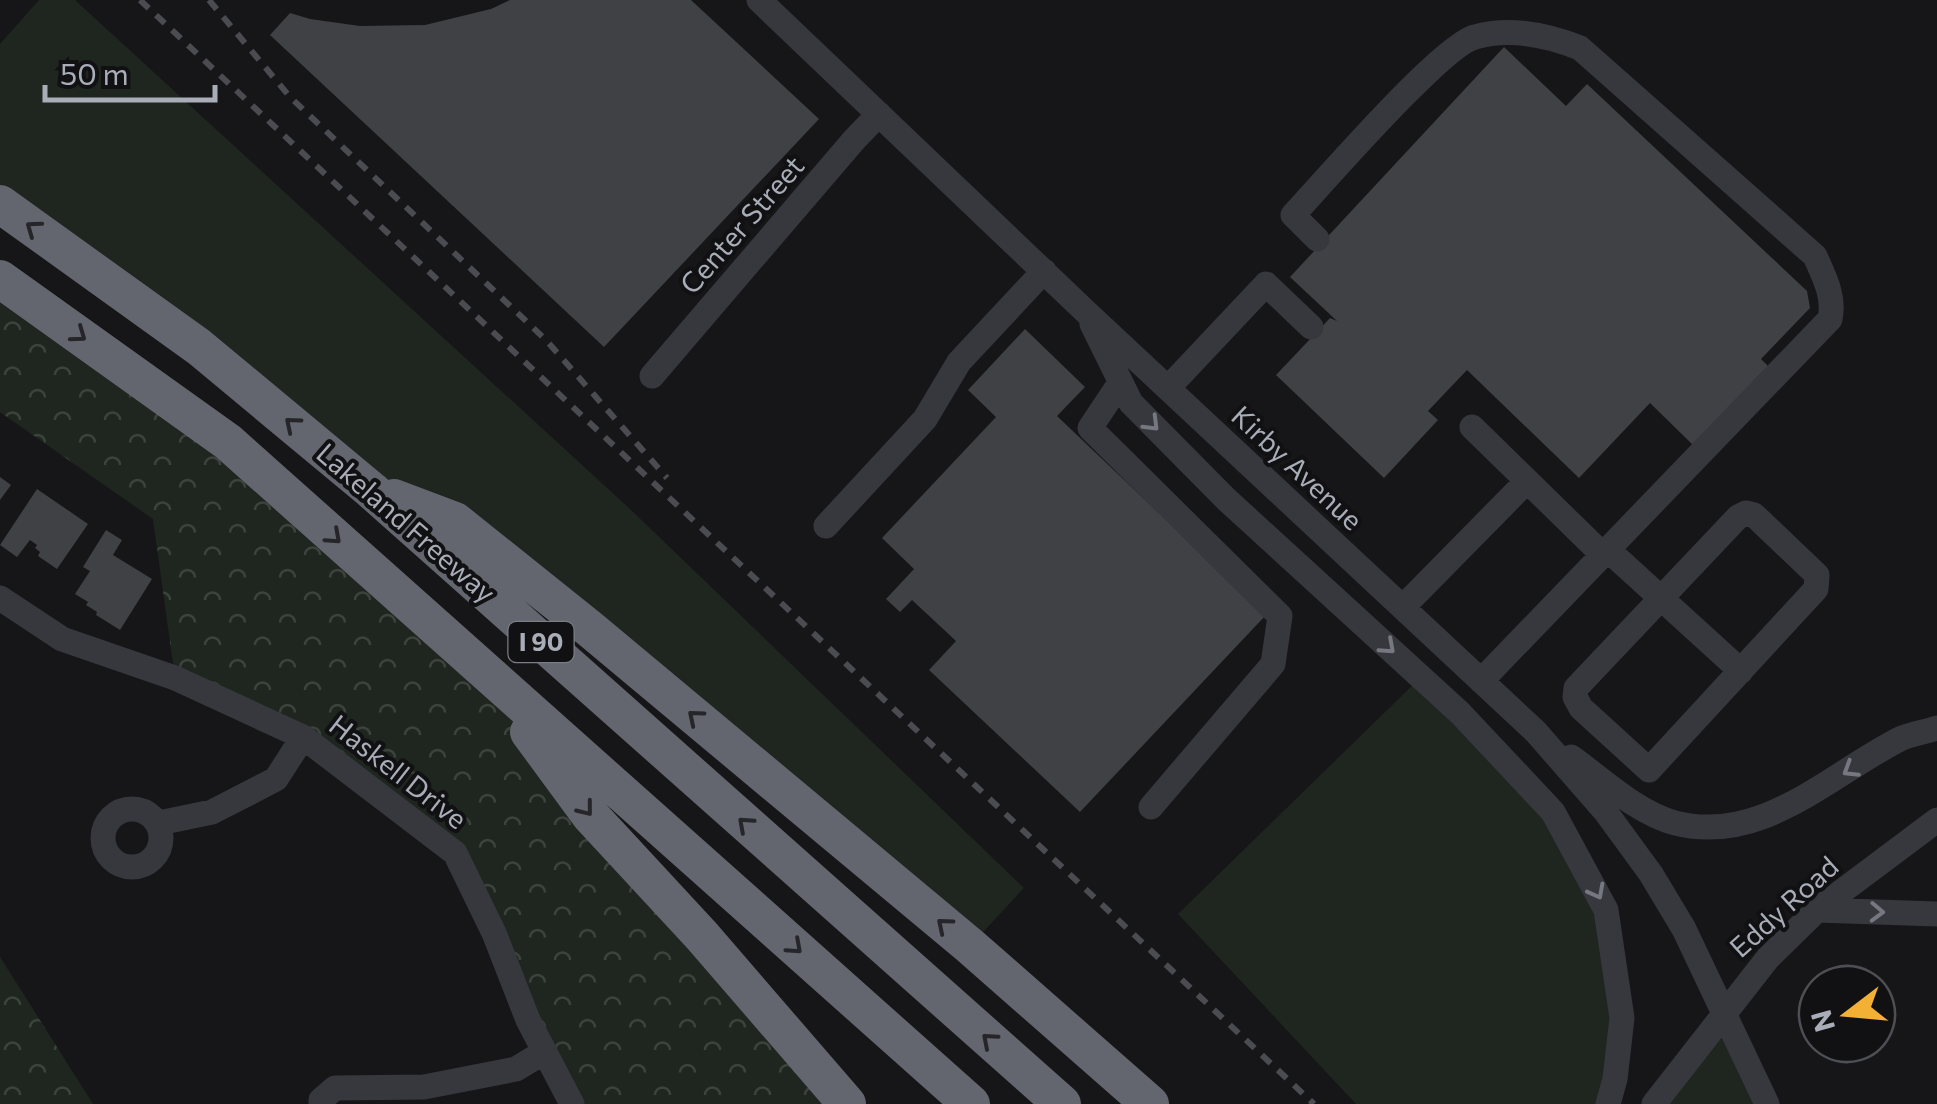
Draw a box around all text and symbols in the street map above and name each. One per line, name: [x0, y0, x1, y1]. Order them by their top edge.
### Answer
scale bar: [45, 40, 215, 102]
text: 50 m: [60, 54, 129, 91]
street label: Center Street: [672, 148, 810, 300]
one-way arrow: [26, 222, 44, 240]
one-way arrow: [68, 324, 86, 341]
street label: Kirby Avenue: [1225, 398, 1370, 537]
one-way arrow: [1140, 412, 1158, 430]
one-way arrow: [285, 418, 303, 436]
street label: Lakeland Freeway: [310, 435, 503, 609]
one-way arrow: [322, 525, 341, 543]
road number: I 90: [508, 622, 574, 662]
one-way arrow: [1376, 635, 1395, 653]
street label: Haskell Drive: [323, 707, 474, 835]
one-way arrow: [688, 710, 707, 728]
one-way arrow: [1843, 758, 1861, 777]
one-way arrow: [574, 797, 592, 815]
one-way arrow: [739, 818, 757, 836]
street label: Eddy Road: [1722, 849, 1845, 964]
one-way arrow: [1584, 881, 1604, 899]
one-way arrow: [1870, 902, 1886, 923]
one-way arrow: [938, 919, 956, 937]
one-way arrow: [783, 936, 802, 954]
north arrow: [1797, 964, 1897, 1064]
text: N: [1803, 1006, 1841, 1036]
one-way arrow: [982, 1034, 1000, 1052]

